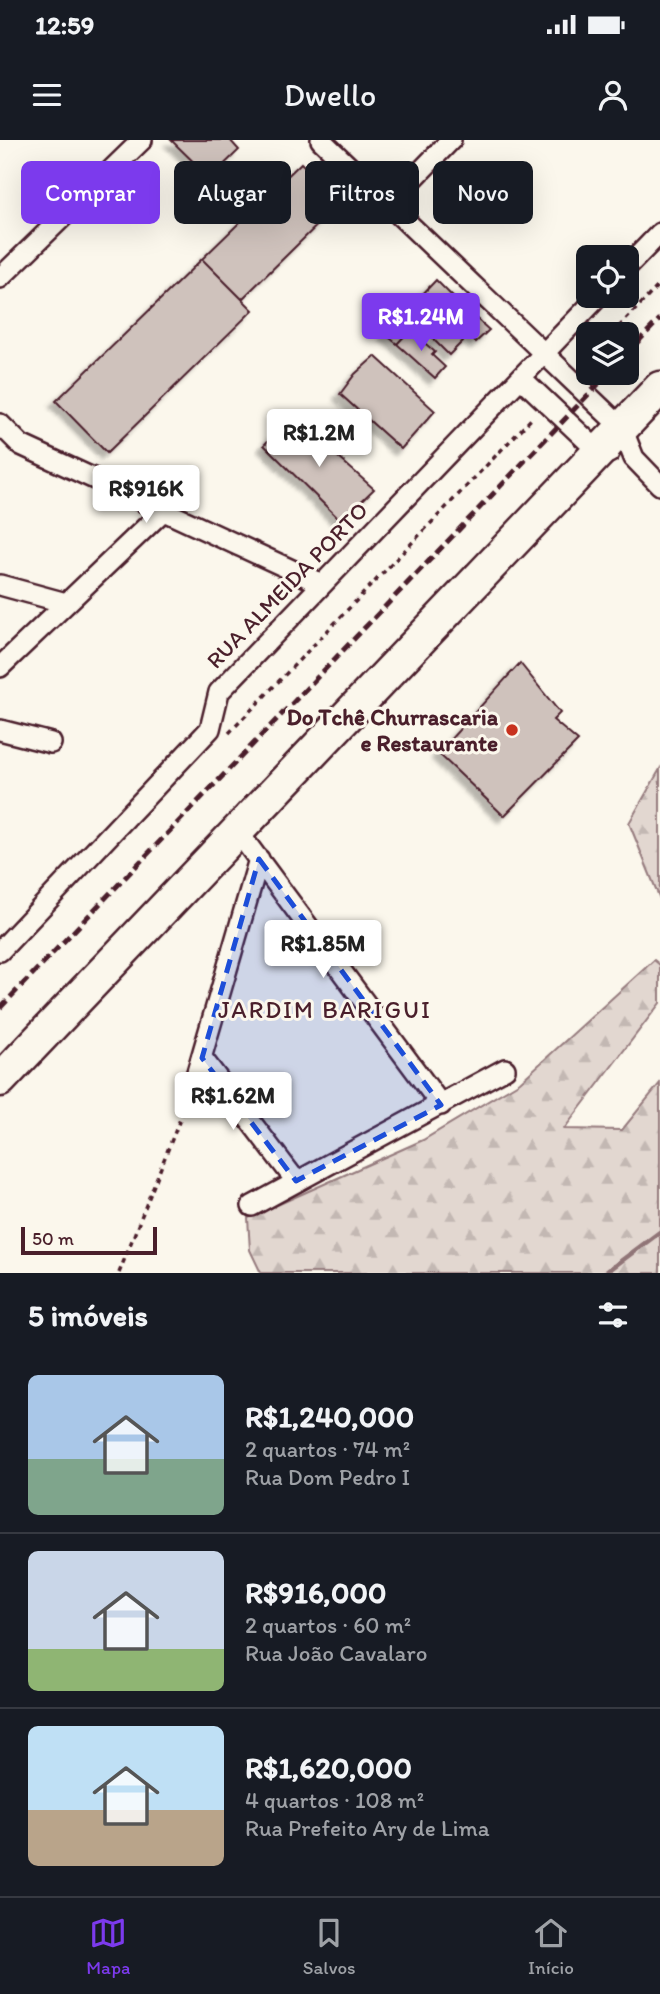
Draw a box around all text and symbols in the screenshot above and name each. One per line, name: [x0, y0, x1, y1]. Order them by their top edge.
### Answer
text: 12:59: [35, 9, 94, 41]
icon: menu: [28, 76, 66, 114]
text: Dwello: [284, 76, 376, 114]
icon: person: [594, 76, 632, 114]
chip: Comprar: [21, 161, 160, 224]
chip: Alugar: [174, 161, 291, 224]
chip: Filtros: [305, 161, 419, 224]
chip: Novo: [433, 161, 533, 224]
map controls: [576, 245, 639, 385]
button: locate: [576, 245, 639, 308]
pin: R$1.24M: [356, 294, 486, 353]
text: R$1.24M: [378, 302, 464, 330]
button: layers: [576, 322, 639, 385]
pin: R$1.2M: [262, 410, 376, 469]
text: R$1.2M: [283, 418, 355, 446]
pin: R$916K: [89, 466, 203, 525]
text: R$916K: [109, 474, 183, 502]
street label: RUA ALMEIDA PORTO: [200, 496, 374, 674]
place label: Do Tchê Churrascaria e Restaurante: [286, 703, 499, 757]
marker: Do Tchê Churrascaria e Restaurante: [504, 722, 520, 738]
pin: R$1.85M: [258, 920, 388, 980]
text: R$1.85M: [280, 929, 366, 957]
district label: JARDIM BARIGUI: [218, 995, 432, 1024]
pin: R$1.62M: [168, 1072, 298, 1132]
text: R$1.62M: [191, 1081, 275, 1109]
scale bar: [21, 1224, 158, 1256]
text: 50 m: [32, 1227, 74, 1250]
icon: filters: [594, 1296, 632, 1334]
text: 5 imóveis: [28, 1297, 148, 1334]
text: R$1,240,000: [245, 1398, 414, 1435]
icon: home: [84, 1403, 168, 1487]
text: 2 quartos · 74 m²: [245, 1435, 410, 1463]
text: Rua Dom Pedro I: [245, 1463, 410, 1491]
text: R$916,000: [245, 1574, 386, 1611]
icon: home: [84, 1579, 168, 1663]
text: 2 quartos · 60 m²: [245, 1611, 411, 1639]
text: Rua João Cavalaro: [245, 1639, 427, 1667]
text: R$1,620,000: [245, 1749, 412, 1786]
icon: home: [84, 1754, 168, 1838]
text: 4 quartos · 108 m²: [245, 1786, 424, 1814]
text: Rua Prefeito Ary de Lima: [245, 1814, 490, 1842]
tab: Mapa: [86, 1914, 130, 1979]
tab: Salvos: [303, 1914, 356, 1979]
tab: Início: [528, 1914, 574, 1979]

